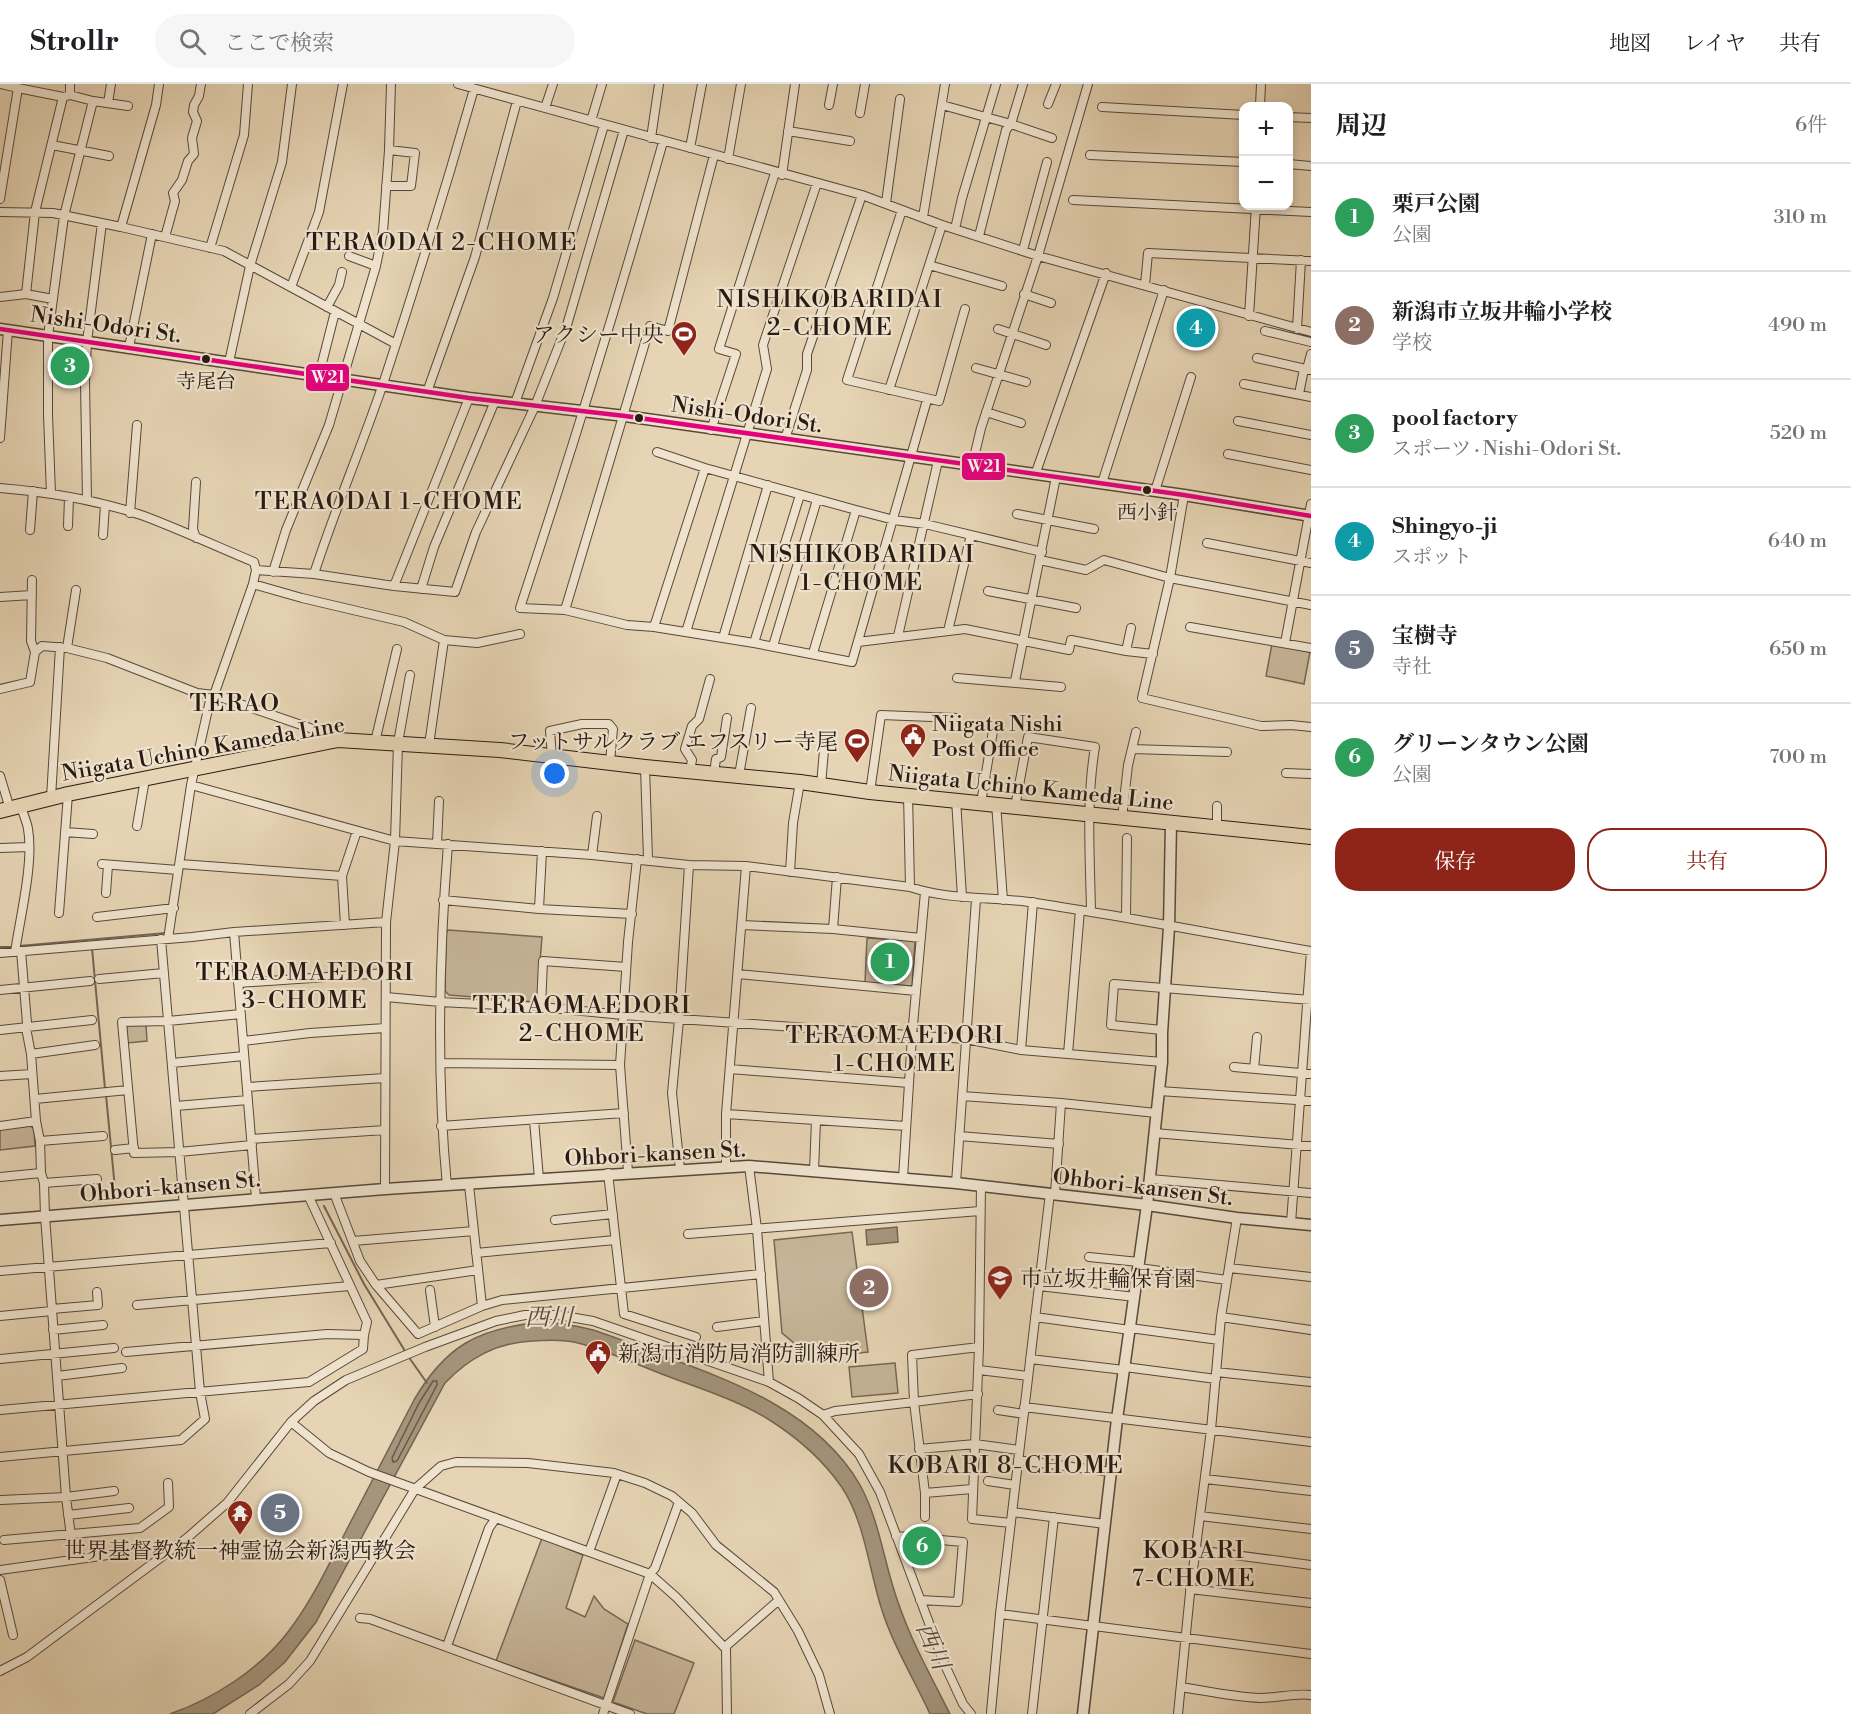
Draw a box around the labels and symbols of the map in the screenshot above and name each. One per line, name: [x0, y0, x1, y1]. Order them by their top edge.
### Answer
district label: TERAODAI 2-CHOME: [306, 228, 578, 258]
district label: NISHIKOBARIDAI 2-CHOME: [717, 285, 943, 343]
street label: Nishi-Odori St.: [29, 302, 183, 349]
pin: 4: [1176, 306, 1216, 350]
sports icon: アクシー中央: [669, 319, 699, 357]
place label: アクシー中央: [533, 322, 664, 349]
pin: 3: [50, 344, 90, 388]
marker: 寺尾台: [200, 353, 212, 365]
line badge: W21: [305, 363, 350, 392]
text: W21: [310, 368, 345, 388]
place label: 寺尾台: [176, 370, 236, 395]
street label: Nishi-Odori St.: [670, 392, 824, 439]
unlabelled marker: [633, 412, 645, 424]
line badge: W21: [961, 452, 1006, 481]
text: W21: [966, 457, 1001, 477]
marker: 西小針: [1141, 484, 1153, 496]
district label: TERAODAI 1-CHOME: [255, 487, 523, 517]
place label: 西小針: [1117, 501, 1177, 526]
district label: NISHIKOBARIDAI 1-CHOME: [749, 540, 975, 598]
district label: TERAO: [189, 689, 281, 719]
street label: Niigata Uchino Kameda Line: [60, 711, 347, 788]
place label: Niigata Nishi Post Office: [932, 711, 1063, 763]
public building icon: Niigata Nishi Post Office: [898, 721, 928, 759]
sports icon: フットサルクラブ エフスリー寺尾: [842, 726, 872, 764]
place label: フットサルクラブ エフスリー寺尾: [507, 729, 838, 756]
your location: [540, 759, 569, 788]
street label: Niigata Uchino Kameda Line: [887, 760, 1175, 817]
pin: 1: [870, 940, 910, 984]
district label: TERAOMAEDORI 3-CHOME: [195, 958, 415, 1016]
district label: TERAOMAEDORI 2-CHOME: [472, 991, 692, 1049]
district label: TERAOMAEDORI 1-CHOME: [785, 1021, 1005, 1079]
street label: Ohbori-kansen St.: [564, 1136, 746, 1173]
street label: Ohbori-kansen St.: [1051, 1163, 1234, 1212]
street label: Ohbori-kansen St.: [79, 1166, 262, 1209]
school or university icon: 市立坂井輪保育園: [985, 1263, 1015, 1301]
pin: 2: [850, 1266, 888, 1310]
place label: 市立坂井輪保育園: [1020, 1266, 1196, 1293]
water label: 西川: [525, 1303, 576, 1333]
public building icon: 新潟市消防局消防訓練所: [583, 1338, 613, 1376]
place label: 新潟市消防局消防訓練所: [618, 1341, 860, 1368]
district label: KOBARI 8-CHOME: [888, 1451, 1124, 1481]
pin: 5: [260, 1490, 300, 1536]
temple icon: 世界基督教統一神霊協会新潟西教会: [225, 1498, 255, 1536]
pin: 6: [902, 1524, 942, 1568]
district label: KOBARI 7-CHOME: [1132, 1536, 1256, 1594]
place label: 世界基督教統一神霊協会新潟西教会: [64, 1538, 416, 1565]
water label: 西川: [909, 1618, 956, 1677]

